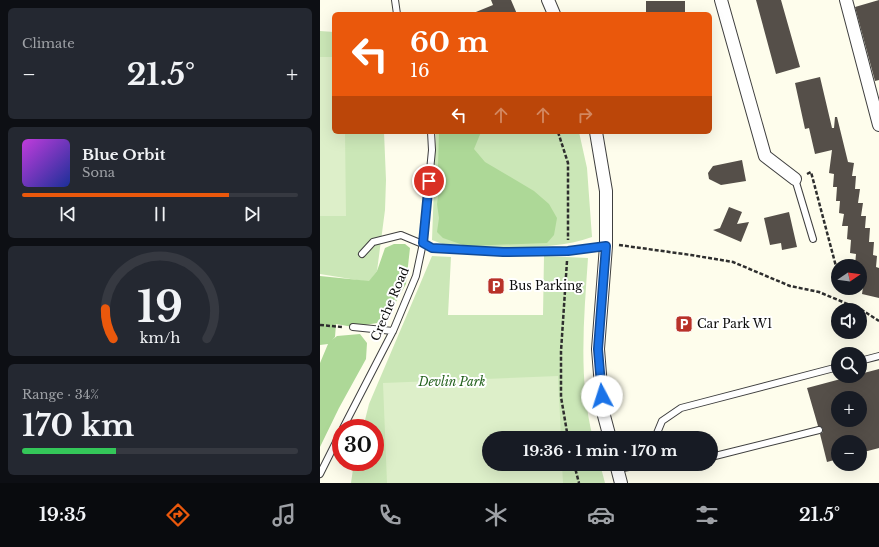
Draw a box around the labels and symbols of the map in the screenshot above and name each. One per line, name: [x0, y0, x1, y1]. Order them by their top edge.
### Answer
pin: [412, 164, 446, 198]
north arrow: [831, 259, 867, 295]
street label: Creche Road: [367, 264, 412, 343]
parking icon: Bus Parking: [486, 276, 506, 296]
place label: Bus Parking: [509, 278, 583, 293]
parking icon: Car Park W1: [674, 314, 694, 334]
place label: Car Park W1: [697, 316, 772, 331]
park label: Devlin Park: [418, 374, 485, 389]
position arrow: [581, 375, 623, 417]
speed limit sign: 30: [332, 419, 384, 471]

